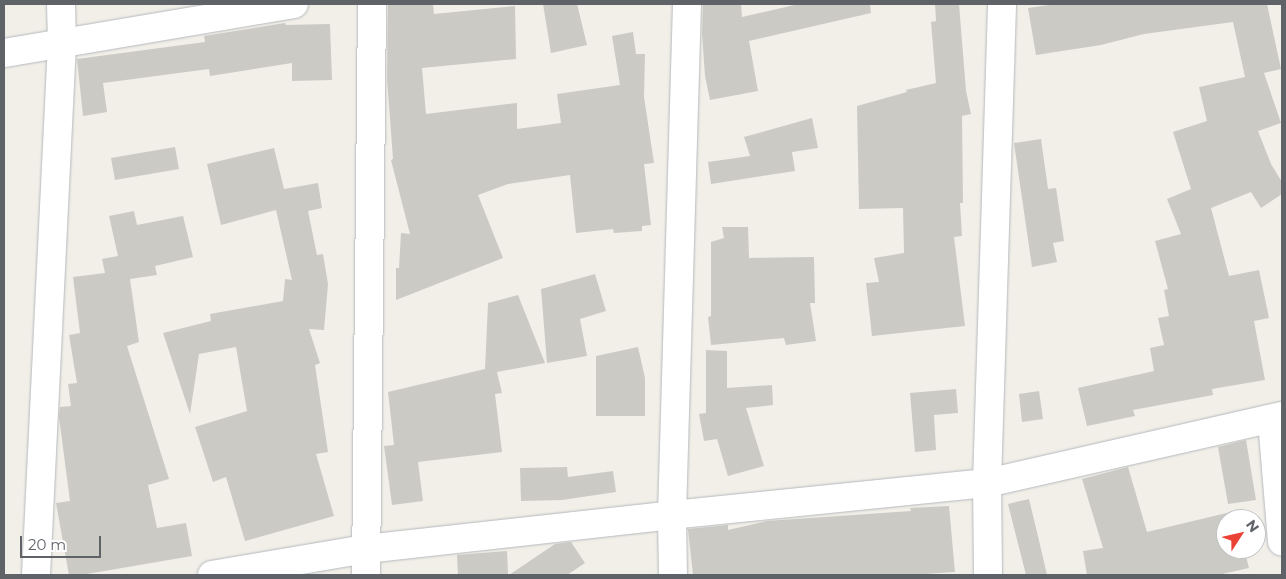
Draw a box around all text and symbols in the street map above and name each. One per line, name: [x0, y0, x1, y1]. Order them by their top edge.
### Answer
north arrow: [1216, 509, 1266, 559]
text: N: [1242, 516, 1263, 536]
scale bar: [22, 526, 104, 558]
text: 20 m: [28, 535, 66, 554]

